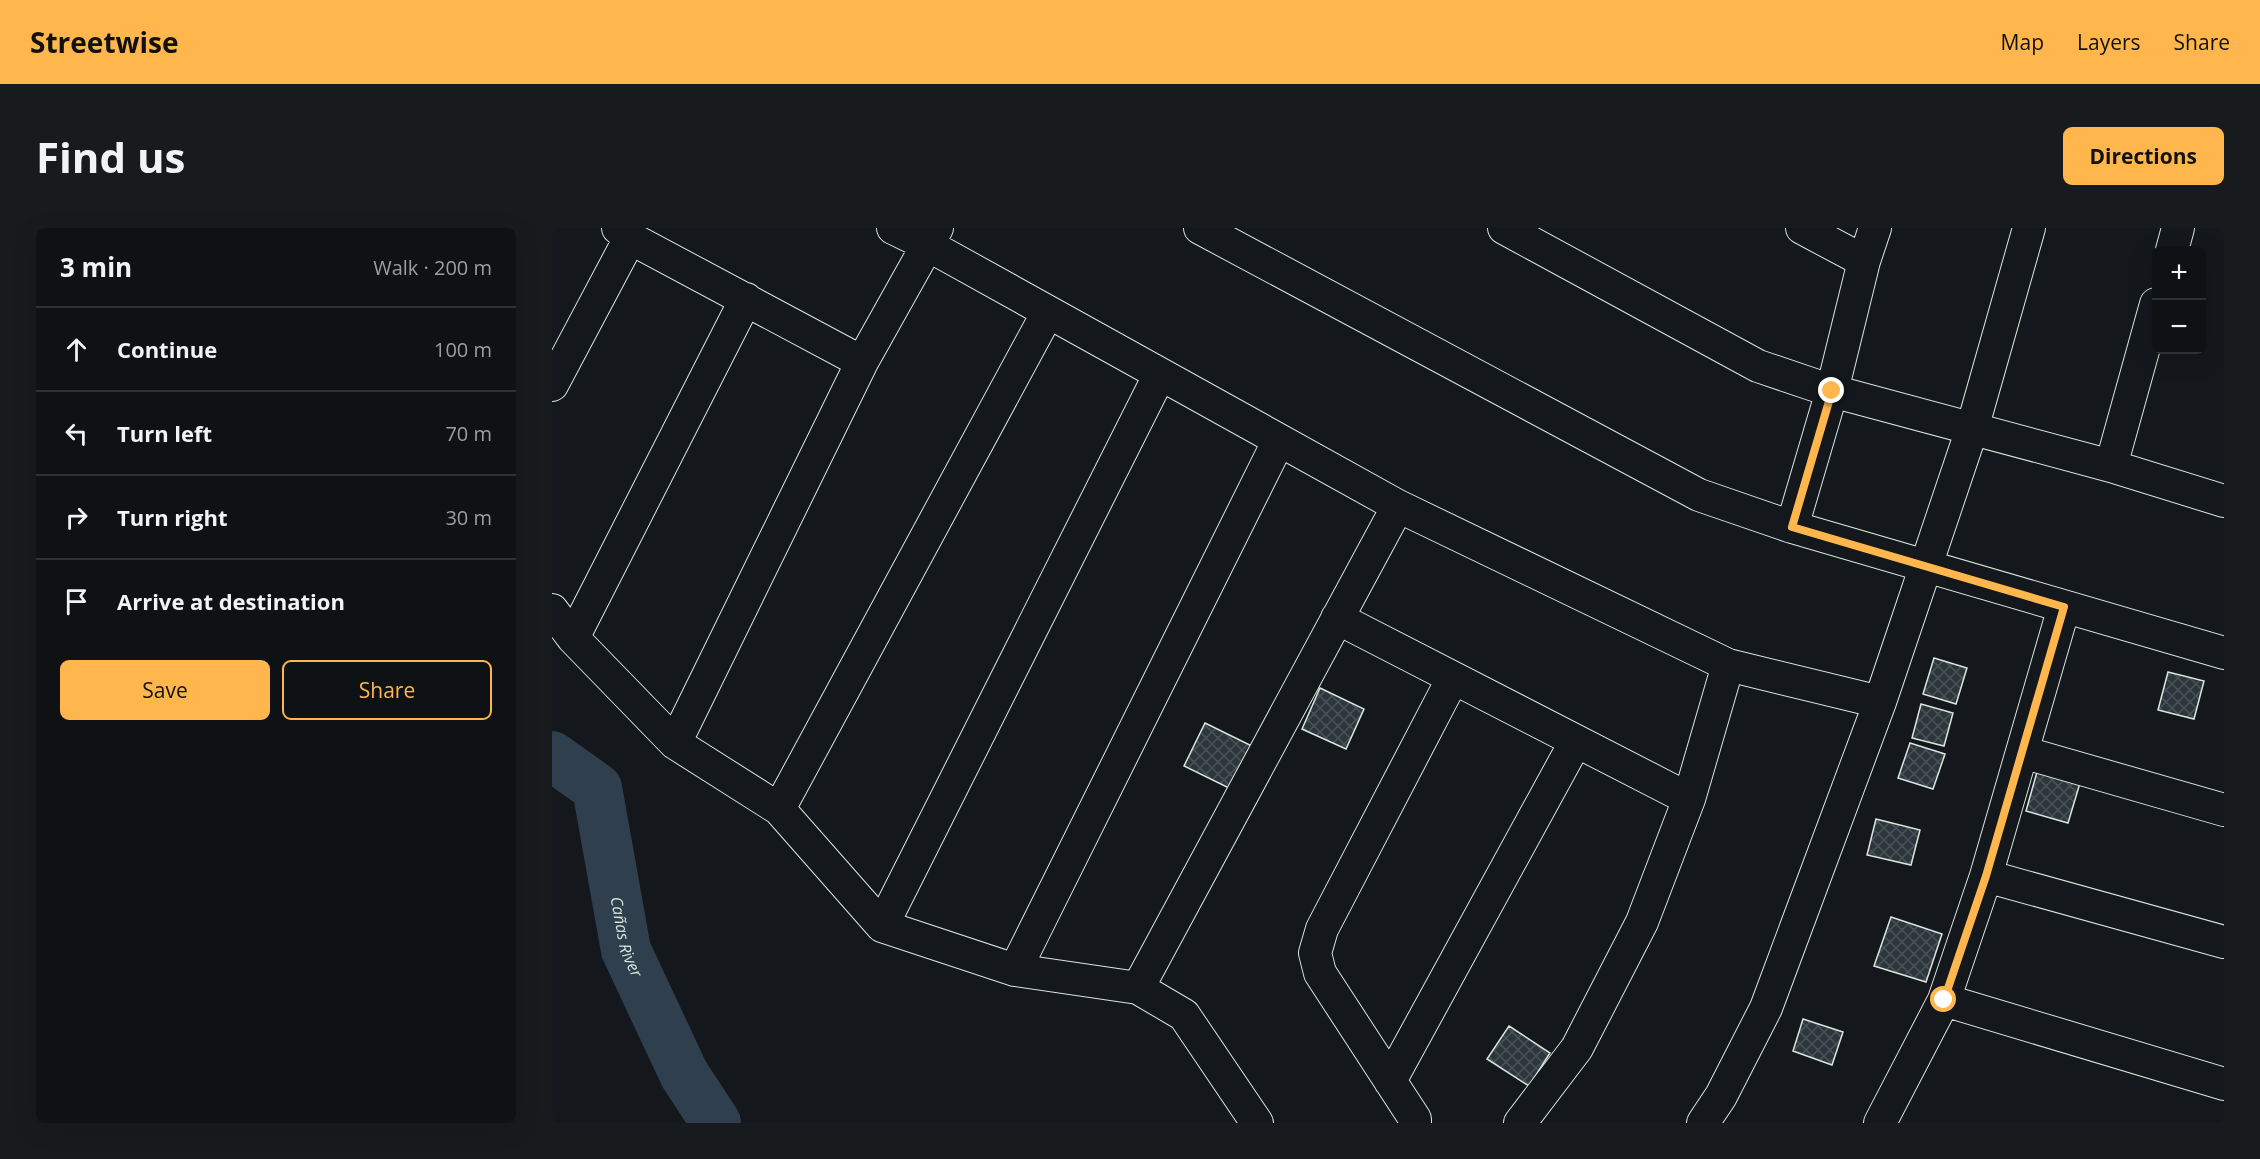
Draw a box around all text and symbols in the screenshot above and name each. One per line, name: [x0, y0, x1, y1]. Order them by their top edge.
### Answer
text: Streetwise: [30, 23, 179, 61]
text: Map: [2001, 28, 2044, 56]
text: Layers: [2077, 28, 2141, 56]
text: Share: [2174, 28, 2230, 56]
button: Directions: [2063, 127, 2224, 185]
text: Find us: [36, 128, 185, 185]
map controls: [2152, 246, 2206, 354]
button: +: [2152, 246, 2206, 300]
text: 3 min: [60, 249, 132, 285]
text: Walk · 200 m: [373, 254, 492, 281]
button: −: [2152, 300, 2206, 354]
icon: ahead: [60, 333, 93, 366]
text: Continue: [117, 334, 217, 364]
text: 100 m: [434, 336, 492, 363]
route end: [1818, 377, 1844, 403]
icon: left: [60, 417, 93, 450]
text: Turn left: [117, 418, 212, 448]
text: 70 m: [445, 420, 492, 447]
icon: right: [60, 501, 93, 534]
text: Turn right: [117, 502, 228, 532]
text: 30 m: [445, 504, 492, 531]
icon: arrive: [60, 585, 93, 618]
text: Arrive at destination: [117, 586, 345, 616]
button: Save: [60, 660, 270, 720]
button: Share: [282, 660, 492, 720]
water label: Cañas River: [606, 895, 648, 981]
route start: [1930, 986, 1956, 1012]

